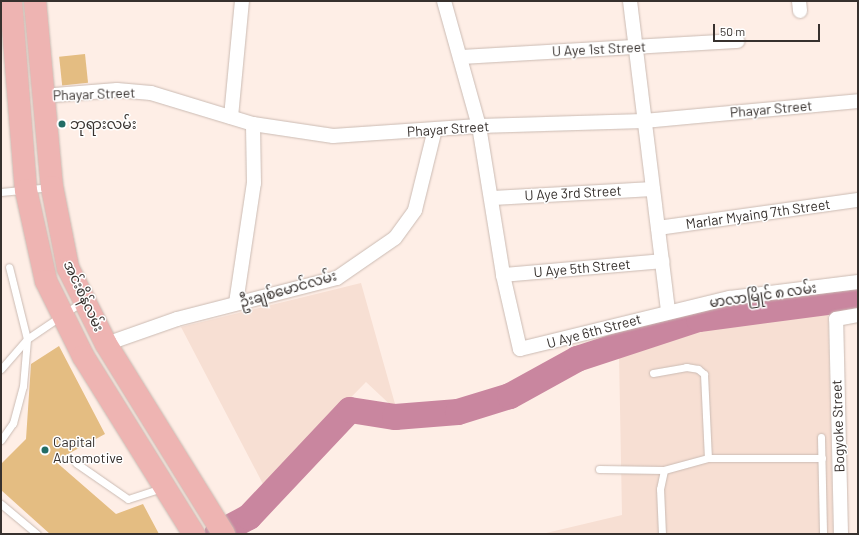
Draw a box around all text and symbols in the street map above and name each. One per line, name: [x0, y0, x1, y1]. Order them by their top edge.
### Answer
scale bar: [715, 16, 822, 42]
text: 50 m: [720, 24, 745, 38]
street label: U Aye 1st Street: [552, 38, 646, 60]
street label: Phayar Street: [52, 84, 136, 104]
street label: Phayar Street: [729, 97, 813, 121]
place label: ဘုရားလမ်း: [70, 116, 137, 132]
street label: Phayar Street: [406, 118, 490, 140]
marker: ဘုရားလမ်း: [57, 119, 67, 129]
street label: U Aye 3rd Street: [524, 182, 622, 204]
street label: Marlar Myaing 7th Street: [685, 196, 831, 232]
street label: U Aye 5th Street: [533, 255, 631, 281]
street label: အင်းစိန်လမ်း: [60, 258, 108, 334]
street label: ဦးချစ်မောင်လမ်း: [237, 267, 339, 311]
street label: မာလာမြိုင် ၈ လမ်း: [708, 279, 818, 311]
street label: U Aye 6th Street: [545, 310, 643, 352]
street label: Bogyoke Street: [828, 379, 848, 473]
place label: Capital Automotive: [53, 434, 123, 466]
marker: Capital Automotive: [40, 445, 50, 455]

